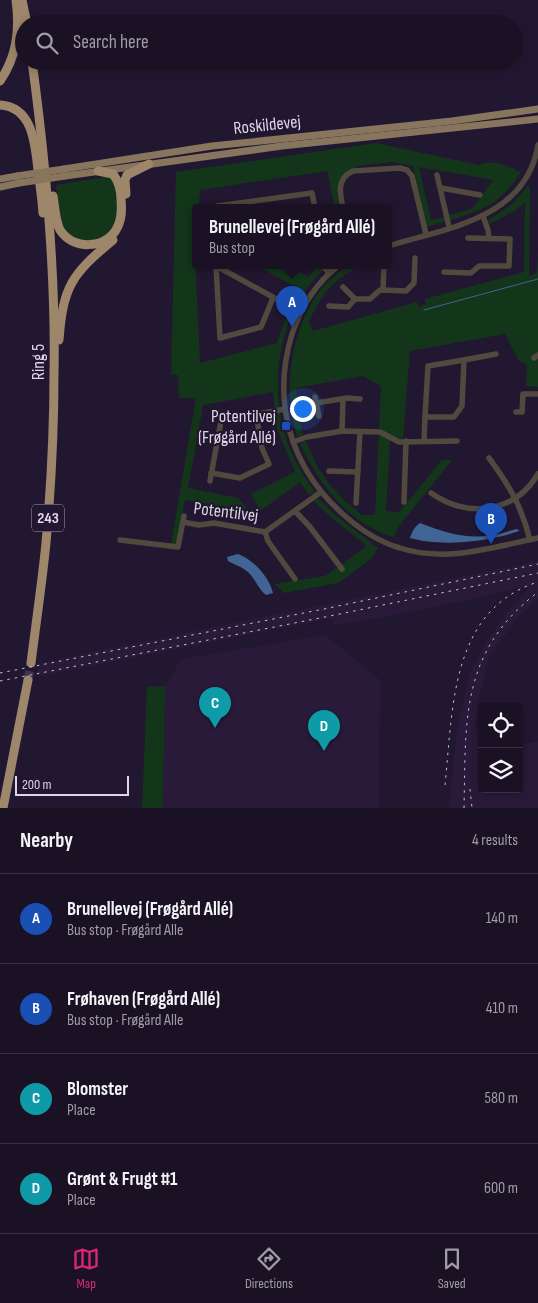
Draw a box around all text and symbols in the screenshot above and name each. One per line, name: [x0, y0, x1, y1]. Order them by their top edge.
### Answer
search box: [15, 15, 523, 70]
icon: search: [33, 29, 61, 57]
text: Search here: [73, 31, 149, 54]
street label: Roskildevej: [232, 111, 302, 139]
popup: [192, 204, 392, 269]
text: Brunellevej (Frøgård Allé): [209, 216, 375, 239]
text: Bus stop: [209, 239, 255, 258]
pin: A: [276, 286, 308, 327]
street label: Ring 5: [28, 344, 49, 380]
your location: [290, 396, 316, 422]
place label: Potentilvej (Frøgård Allé): [198, 406, 276, 448]
marker: Potentilvej (Frøgård Allé): [280, 420, 292, 432]
street label: Potentilvej: [192, 498, 260, 526]
pin: B: [475, 503, 507, 544]
road number: 243: [32, 504, 64, 532]
pin: C: [199, 687, 231, 728]
map controls: [478, 703, 523, 793]
button: locate: [478, 703, 523, 748]
pin: D: [308, 710, 340, 751]
button: layers: [478, 748, 523, 793]
scale bar: [15, 773, 129, 796]
text: 200 m: [22, 776, 51, 793]
text: Nearby: [20, 828, 73, 853]
text: 4 results: [472, 831, 518, 850]
text: Brunellevej (Frøgård Allé): [67, 898, 233, 921]
text: A: [32, 909, 40, 928]
text: 140 m: [486, 909, 518, 928]
text: Bus stop · Frøgård Alle: [67, 921, 183, 940]
text: Frøhaven (Frøgård Allé): [67, 988, 220, 1011]
text: B: [32, 999, 40, 1018]
text: 410 m: [486, 999, 518, 1018]
text: Bus stop · Frøgård Alle: [67, 1011, 183, 1030]
text: Blomster: [67, 1078, 128, 1101]
text: C: [32, 1089, 40, 1108]
text: 580 m: [485, 1089, 518, 1108]
text: Place: [67, 1101, 96, 1120]
text: Grønt & Frugt #1: [67, 1168, 178, 1191]
text: D: [32, 1179, 40, 1198]
text: 600 m: [484, 1179, 518, 1198]
text: Place: [67, 1191, 96, 1210]
tab: Map: [72, 1245, 100, 1292]
tab: Directions: [245, 1245, 293, 1292]
tab: Saved: [438, 1245, 466, 1292]

